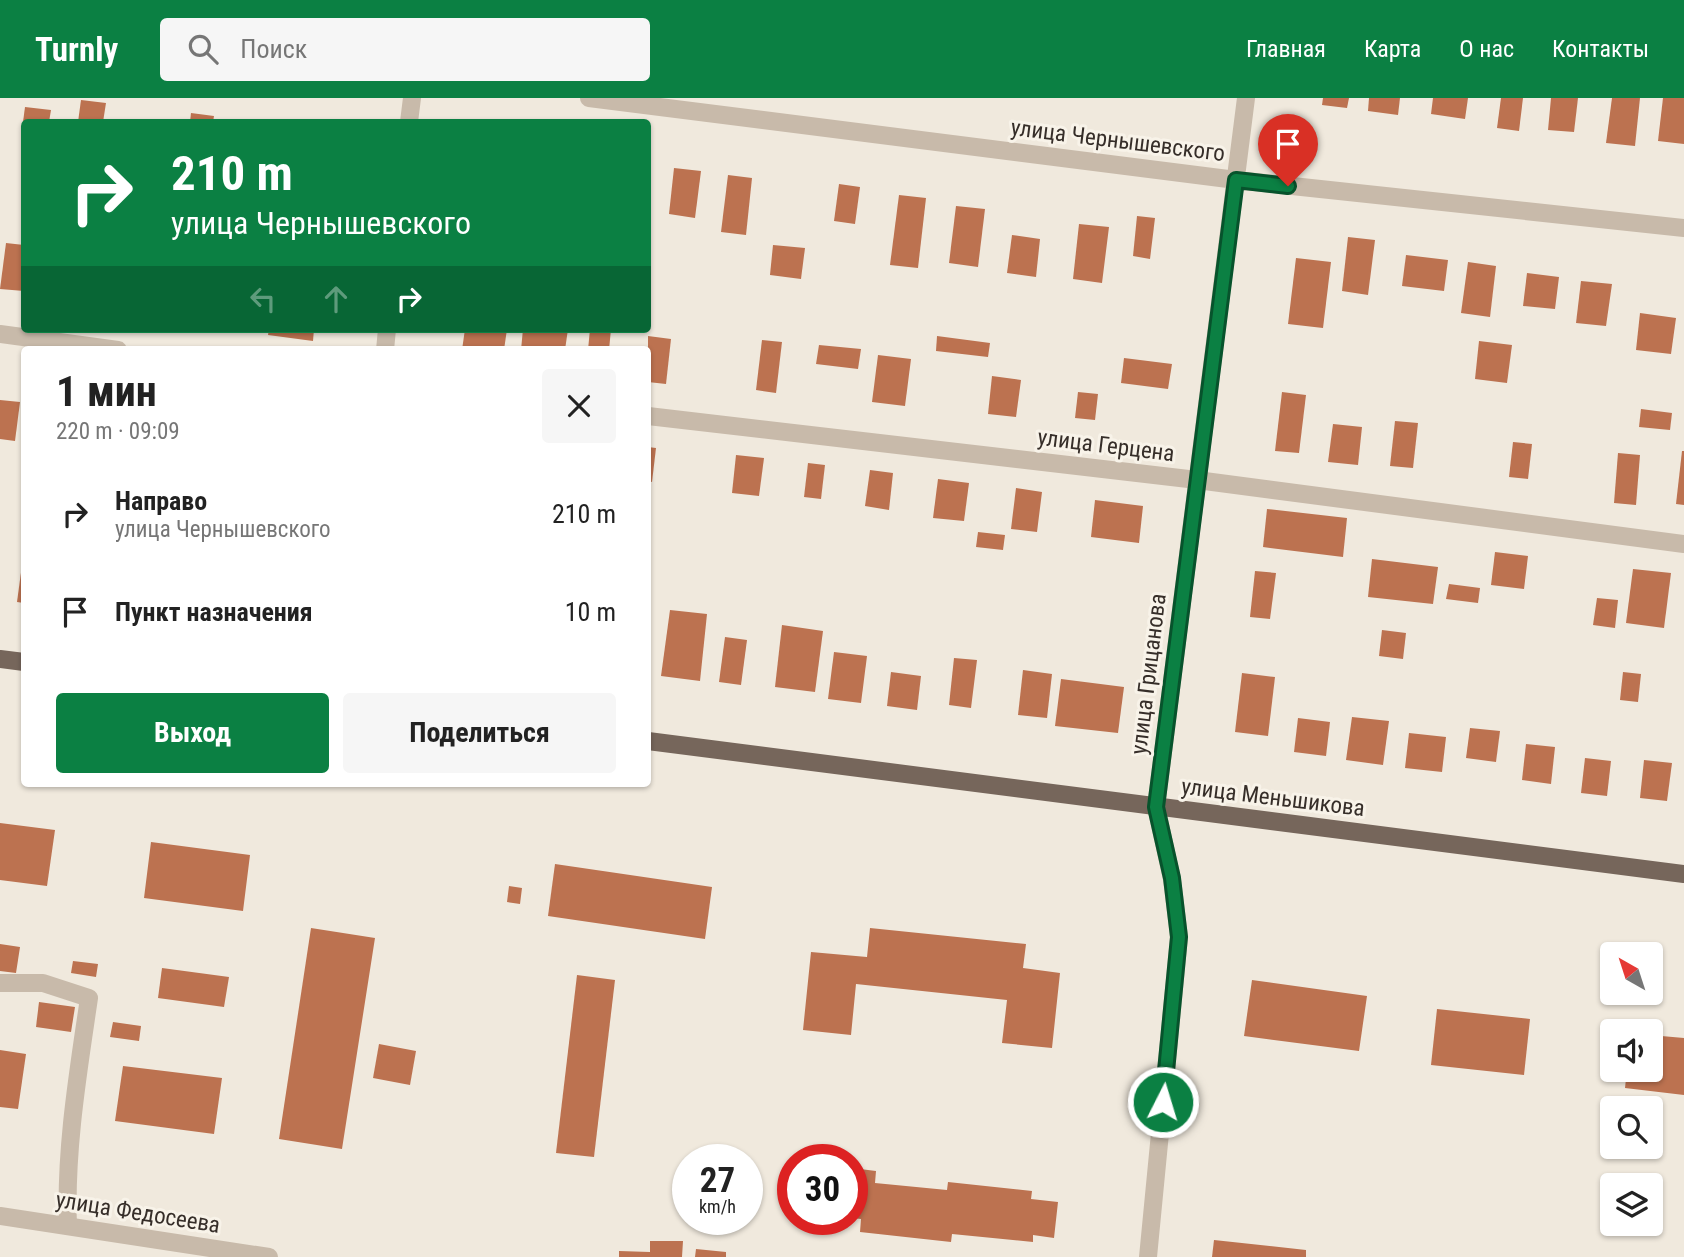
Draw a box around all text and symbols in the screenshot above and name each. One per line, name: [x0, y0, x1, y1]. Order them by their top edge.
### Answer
search box: [160, 18, 650, 81]
text: Turnly: [35, 30, 118, 69]
icon: search: [184, 30, 222, 68]
text: Поиск: [240, 34, 307, 64]
text: Главная: [1246, 35, 1326, 63]
text: Карта: [1364, 35, 1421, 63]
text: О нас: [1459, 35, 1514, 63]
text: Контакты: [1552, 35, 1649, 63]
street label: улица Чернышевского: [1009, 114, 1227, 167]
pin: [1258, 114, 1318, 186]
icon: arrive: [1269, 125, 1307, 163]
text: 210 m: [171, 145, 293, 202]
icon: right: [56, 147, 147, 238]
text: улица Чернышевского: [171, 204, 471, 242]
icon: left: [244, 280, 282, 318]
icon: ahead: [317, 280, 355, 318]
icon: right: [390, 280, 428, 318]
text: 1 мин: [56, 367, 157, 416]
button: close: [542, 369, 616, 443]
text: 220 m · 09:09: [56, 418, 180, 445]
street label: улица Герцена: [1036, 424, 1176, 467]
text: Направо: [115, 486, 207, 516]
icon: right: [56, 495, 94, 533]
text: 210 m: [552, 499, 616, 529]
text: улица Чернышевского: [115, 516, 331, 543]
street label: улица Грицанова: [1125, 592, 1172, 756]
icon: arrive: [56, 593, 94, 631]
text: Пункт назначения: [115, 597, 313, 627]
text: 10 m: [565, 597, 616, 627]
button: Выход: [56, 693, 329, 773]
button: Поделиться: [343, 693, 616, 773]
street label: улица Меньшикова: [1180, 773, 1366, 822]
north arrow: [1600, 942, 1662, 1004]
map controls: [1600, 942, 1663, 1236]
button: sound: [1600, 1019, 1663, 1082]
position arrow: [1126, 1065, 1200, 1139]
button: search: [1600, 1096, 1663, 1159]
speed limit sign: 30: [777, 1144, 868, 1235]
text: 27: [700, 1160, 735, 1201]
button: layers: [1600, 1173, 1663, 1236]
street label: улица Федосеева: [54, 1186, 222, 1239]
text: km/h: [699, 1196, 736, 1217]

